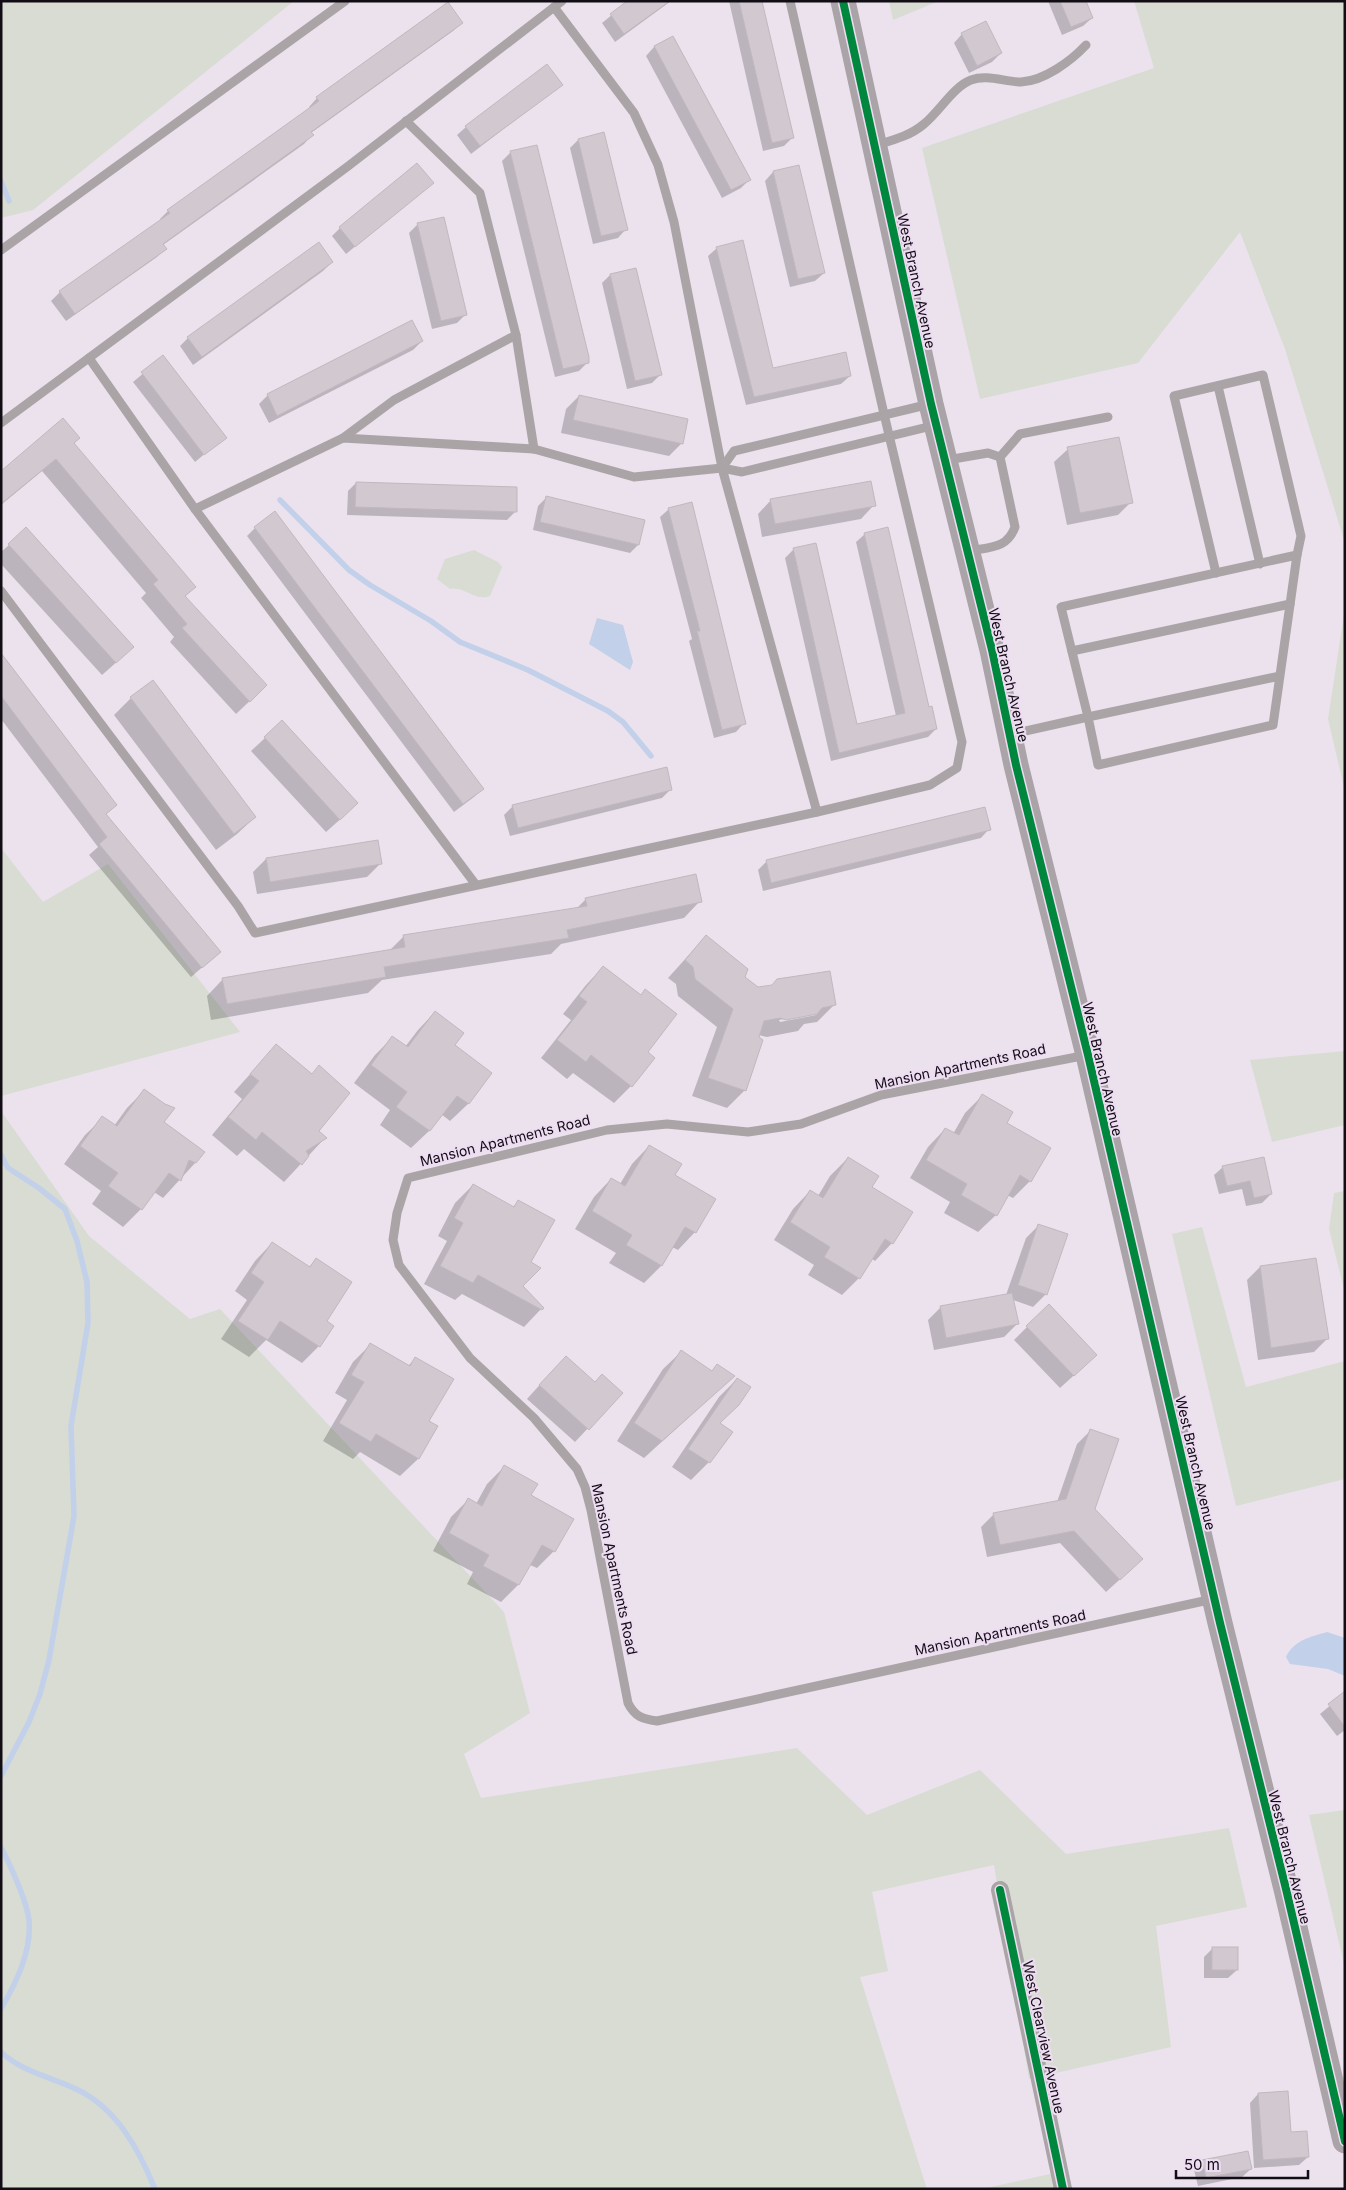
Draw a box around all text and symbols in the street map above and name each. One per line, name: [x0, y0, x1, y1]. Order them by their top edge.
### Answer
street label: West Branch Avenue: [894, 212, 940, 350]
street label: West Branch Avenue: [985, 606, 1033, 744]
street label: West Branch Avenue: [1079, 1000, 1127, 1138]
street label: Mansion Apartments Road: [873, 1040, 1047, 1092]
street label: Mansion Apartments Road: [418, 1111, 592, 1169]
street label: West Branch Avenue: [1172, 1394, 1220, 1532]
street label: Mansion Apartments Road: [589, 1482, 641, 1656]
street label: Mansion Apartments Road: [913, 1606, 1087, 1658]
street label: West Branch Avenue: [1265, 1788, 1315, 1926]
street label: West Clearview Avenue: [1019, 1959, 1069, 2115]
scale bar: [1176, 2148, 1308, 2180]
text: 50 m: [1184, 2155, 1220, 2174]

